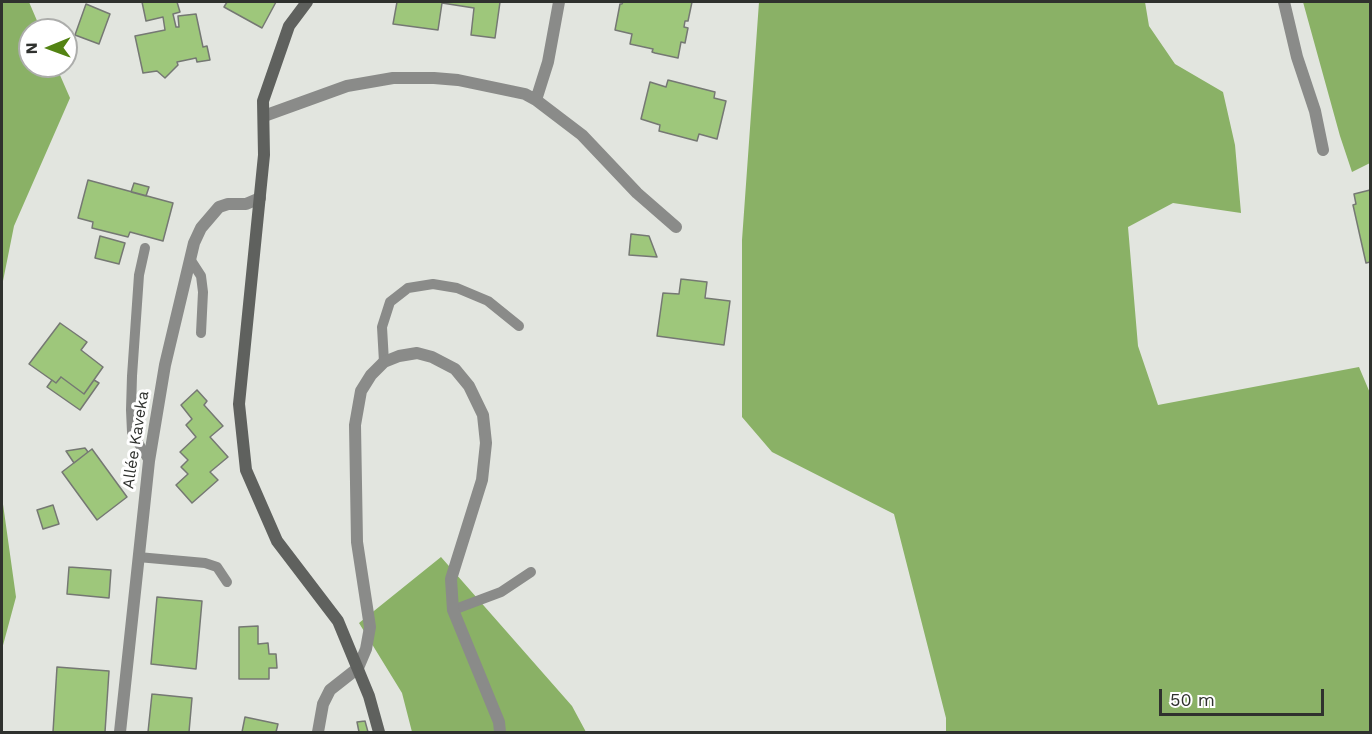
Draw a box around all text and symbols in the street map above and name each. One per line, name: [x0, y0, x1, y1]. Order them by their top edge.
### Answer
north arrow: [18, 18, 78, 78]
text: N: [22, 42, 41, 54]
street label: Allée Kaveka: [119, 390, 153, 490]
scale bar: [1162, 677, 1327, 715]
text: 50 m: [1170, 689, 1215, 710]

